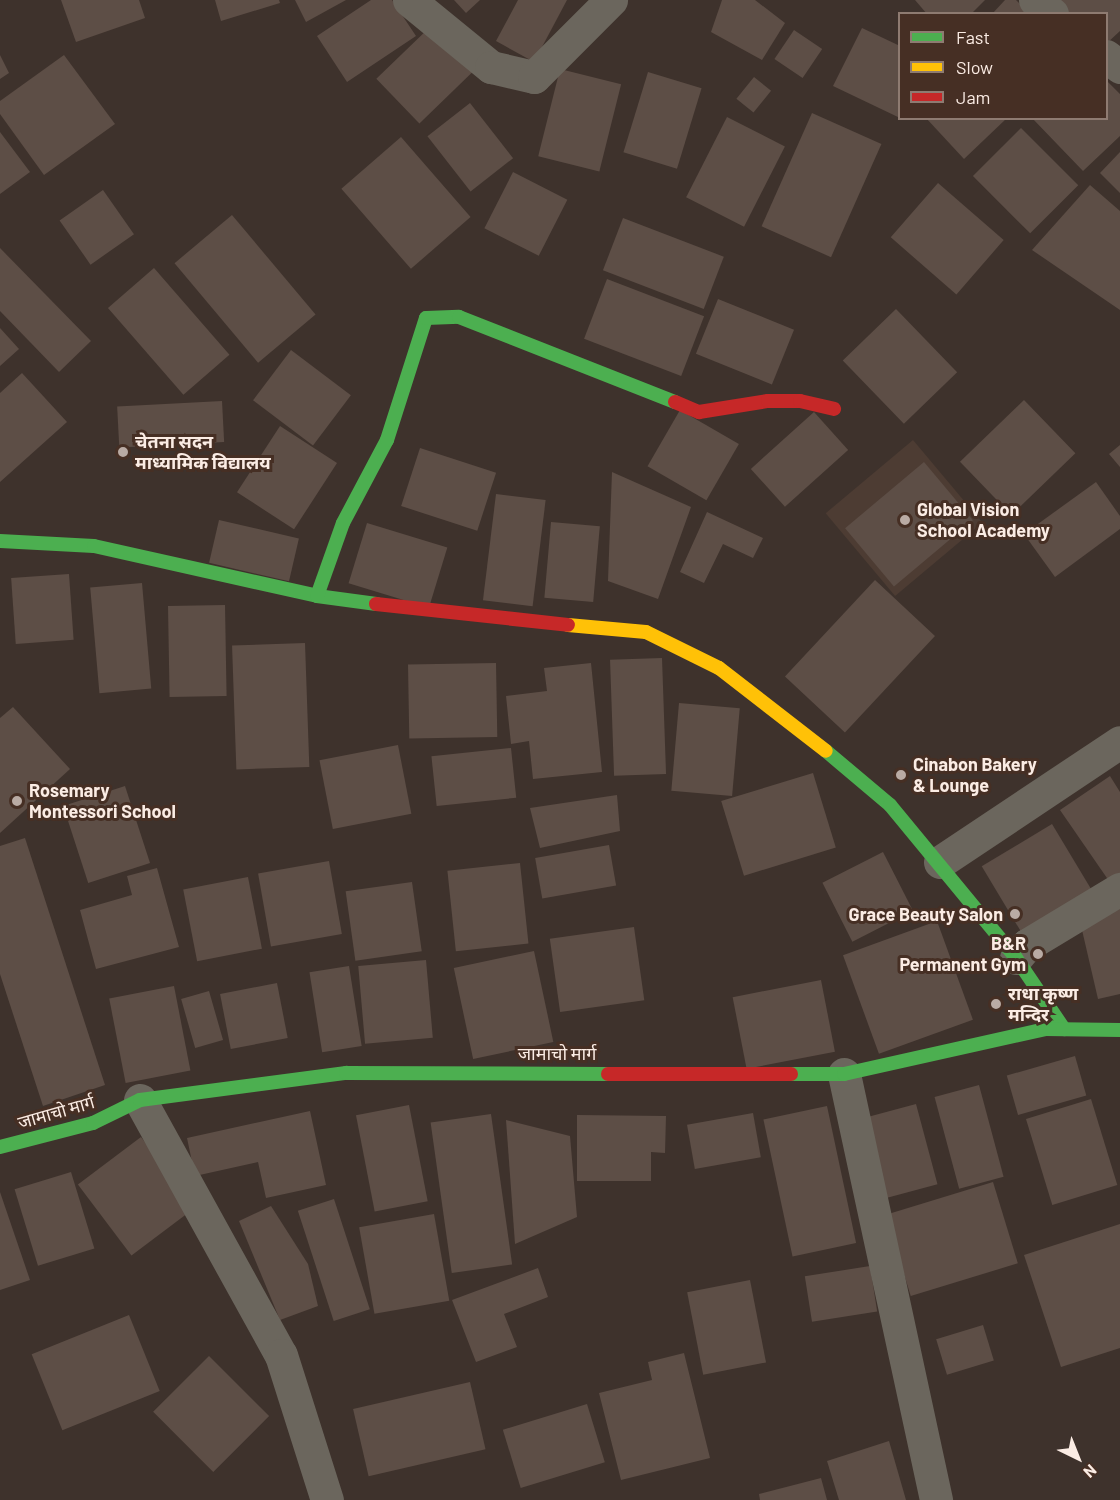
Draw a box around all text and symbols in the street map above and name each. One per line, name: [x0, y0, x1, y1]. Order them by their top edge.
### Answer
legend: [898, 12, 1108, 120]
text: Fast: [956, 26, 990, 48]
text: Slow: [956, 56, 993, 78]
text: Jam: [956, 86, 990, 108]
place label: चेतना सदन माध्यामिक विद्यालय: [135, 431, 271, 474]
marker: चेतना सदन माध्यामिक विद्यालय: [116, 445, 130, 459]
place label: Global Vision School Academy: [917, 499, 1050, 542]
marker: Global Vision School Academy: [898, 513, 912, 527]
place label: Cinabon Bakery & Lounge: [913, 754, 1037, 796]
marker: Cinabon Bakery & Lounge: [894, 768, 908, 782]
place label: Rosemary Montessori School: [29, 780, 176, 822]
marker: Rosemary Montessori School: [10, 794, 24, 808]
place label: Grace Beauty Salon: [849, 903, 1003, 925]
marker: Grace Beauty Salon: [1008, 907, 1022, 921]
place label: B&R Permanent Gym: [899, 933, 1026, 976]
marker: B&R Permanent Gym: [1031, 947, 1045, 961]
place label: राधा कृष्ण मन्दिर: [1008, 983, 1078, 1026]
marker: राधा कृष्ण मन्दिर: [989, 997, 1003, 1011]
street label: जामाचो मार्ग: [518, 1042, 596, 1064]
street label: जामाचो मार्ग: [15, 1091, 97, 1133]
north arrow: [1048, 1428, 1108, 1488]
text: N: [1080, 1461, 1101, 1482]

